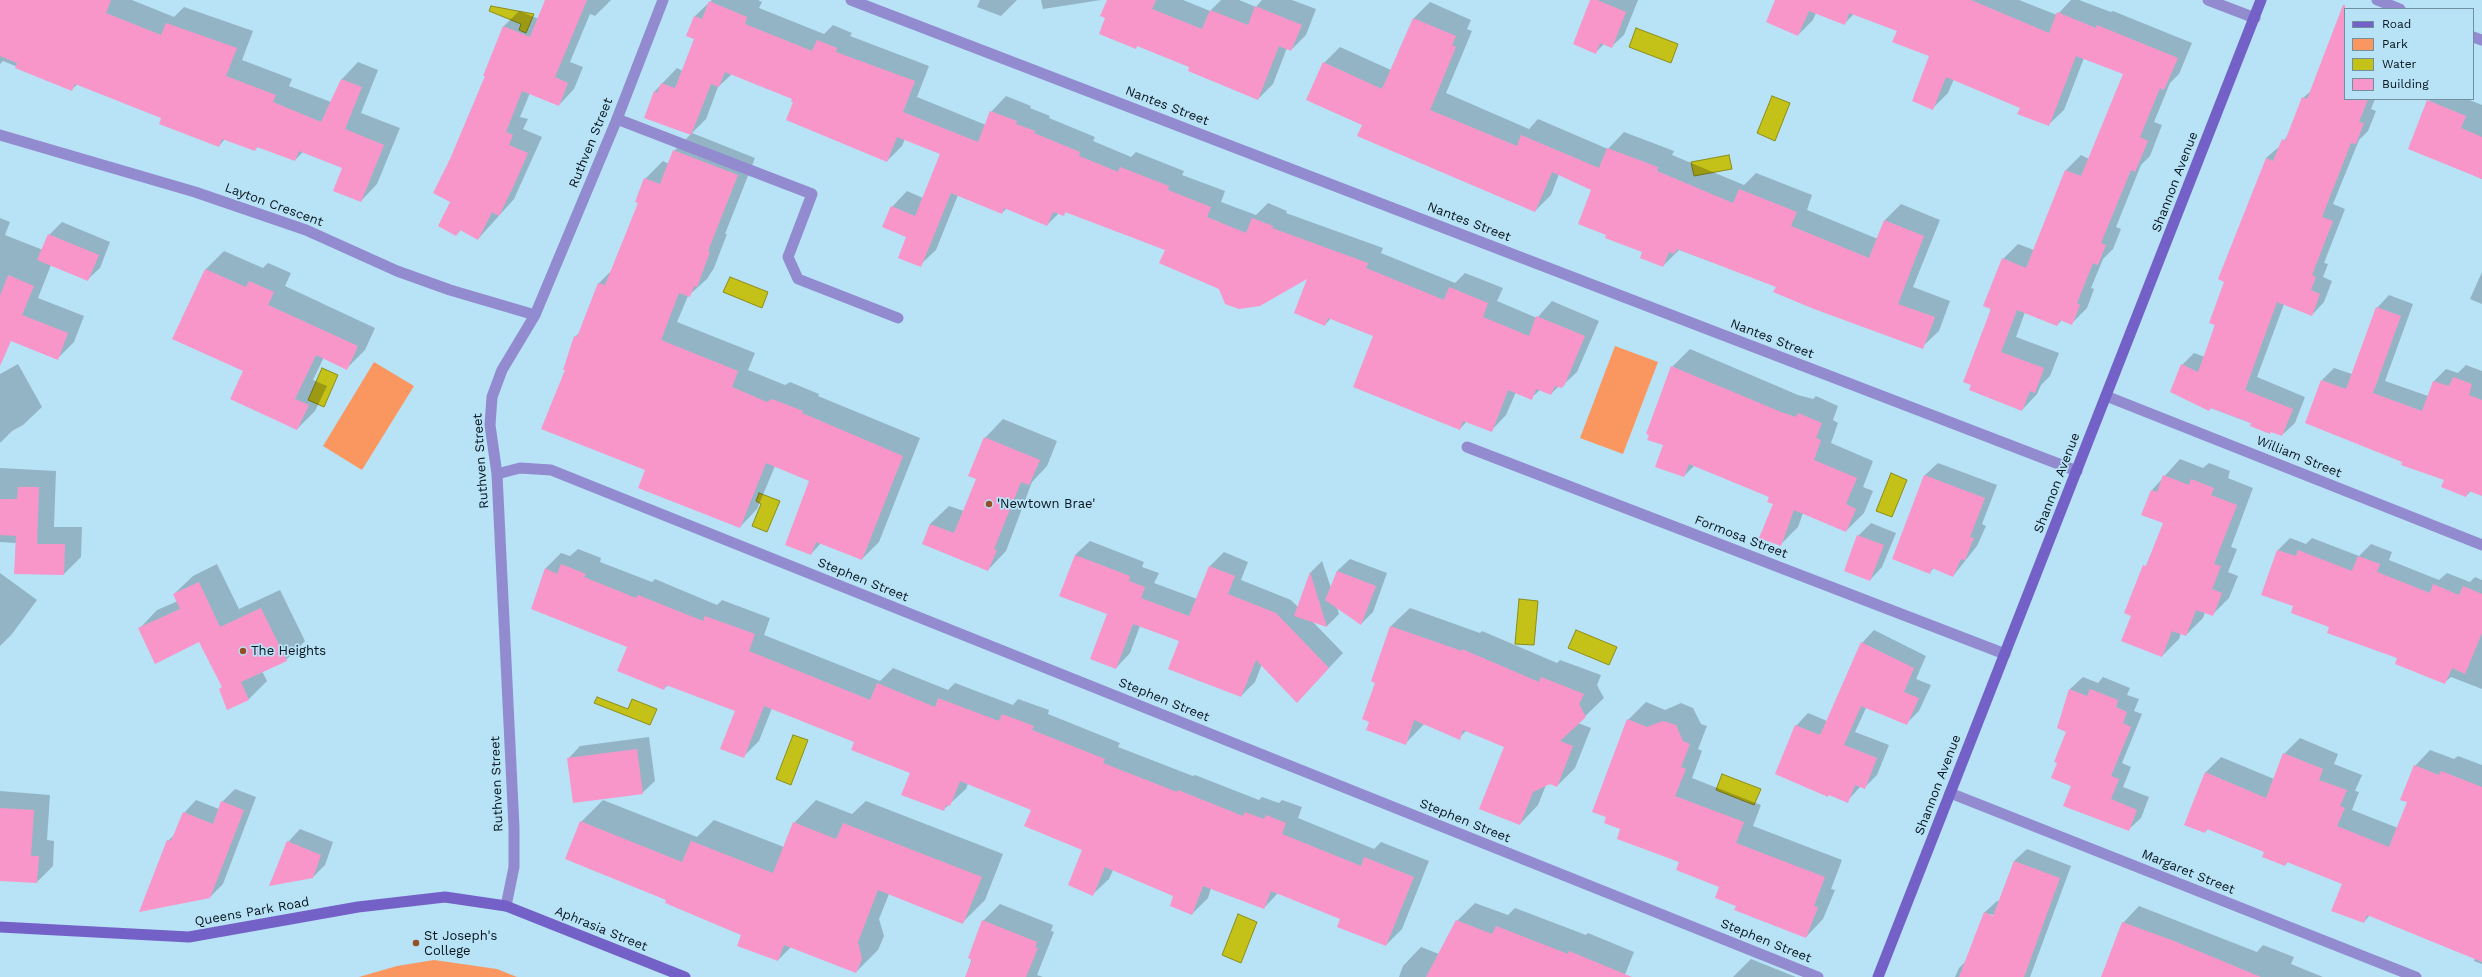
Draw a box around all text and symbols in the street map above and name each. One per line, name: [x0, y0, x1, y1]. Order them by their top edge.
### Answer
legend: [2344, 8, 2474, 100]
text: Road: [2382, 17, 2411, 31]
text: Park: [2382, 37, 2408, 51]
text: Water: [2382, 57, 2416, 71]
text: Building: [2382, 77, 2429, 91]
street label: Nantes Street: [1123, 83, 1211, 129]
street label: Ruthven Street: [566, 96, 616, 190]
street label: Shannon Avenue: [2149, 130, 2201, 234]
street label: Layton Crescent: [223, 180, 325, 230]
street label: Nantes Street: [1425, 199, 1513, 245]
street label: Nantes Street: [1728, 316, 1816, 362]
street label: Ruthven Street: [470, 413, 492, 509]
street label: Shannon Avenue: [2031, 431, 2083, 535]
street label: William Street: [2254, 433, 2344, 481]
place label: 'Newtown Brae': [997, 496, 1095, 512]
marker: 'Newtown Brae': [984, 499, 994, 509]
street label: Formosa Street: [1692, 512, 1790, 562]
street label: Stephen Street: [815, 555, 911, 605]
place label: The Heights: [251, 643, 326, 659]
marker: The Heights: [238, 646, 248, 656]
street label: Stephen Street: [1116, 675, 1212, 725]
street label: Shannon Avenue: [1912, 733, 1964, 837]
street label: Ruthven Street: [488, 736, 506, 832]
street label: Stephen Street: [1417, 796, 1513, 846]
street label: Margaret Street: [2139, 846, 2237, 898]
street label: Queens Park Road: [193, 894, 311, 930]
street label: Aphrasia Street: [552, 903, 650, 955]
street label: Stephen Street: [1718, 916, 1814, 966]
place label: St Joseph's College: [424, 928, 497, 959]
marker: St Joseph's College: [411, 938, 421, 948]

